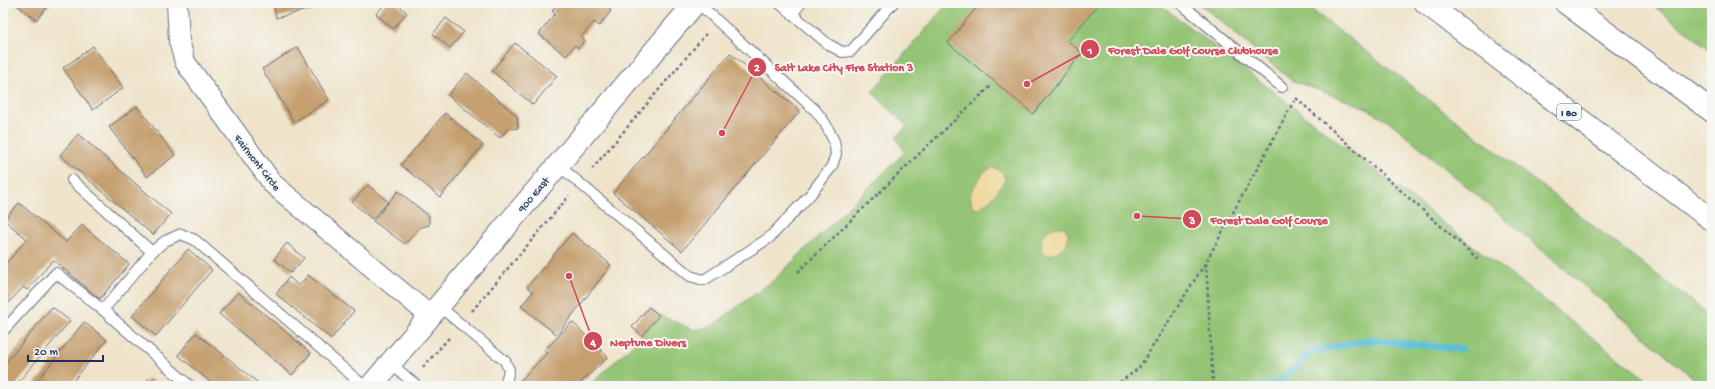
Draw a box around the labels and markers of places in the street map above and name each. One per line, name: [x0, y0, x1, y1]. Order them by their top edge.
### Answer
callout: Forest Dale Golf Course Clubhouse: [1080, 37, 1286, 61]
callout: Salt Lake City Fire Station 3: [747, 55, 921, 79]
callout: Forest Dale Golf Course: [1182, 207, 1336, 231]
callout: Neptune Divers: [583, 329, 694, 353]

